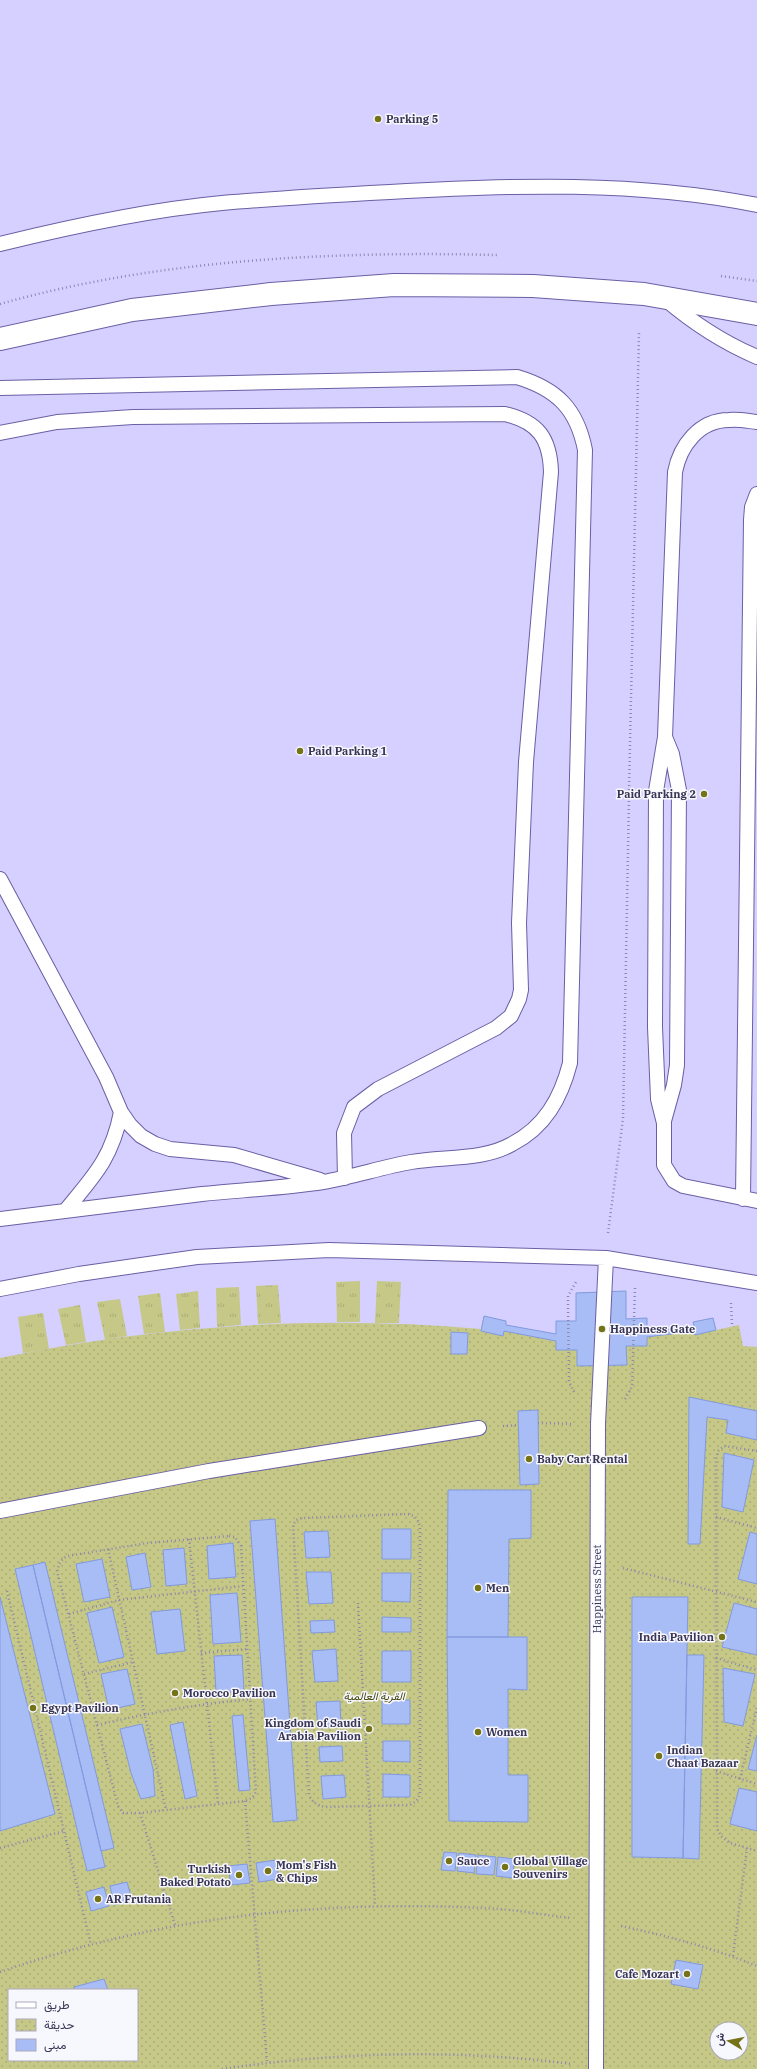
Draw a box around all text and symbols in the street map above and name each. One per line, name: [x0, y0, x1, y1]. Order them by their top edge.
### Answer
place label: Parking 5: [386, 112, 438, 126]
marker: Parking 5: [373, 114, 383, 124]
place label: Paid Parking 1: [308, 744, 388, 758]
marker: Paid Parking 1: [295, 746, 305, 756]
place label: Paid Parking 2: [617, 787, 696, 801]
marker: Paid Parking 2: [699, 789, 709, 799]
place label: Happiness Gate: [610, 1322, 695, 1336]
marker: Happiness Gate: [597, 1324, 607, 1334]
place label: Baby Cart Rental: [537, 1452, 628, 1466]
marker: Baby Cart Rental: [524, 1454, 534, 1464]
street label: Happiness Street: [590, 1545, 604, 1633]
place label: Men: [486, 1581, 509, 1595]
marker: Men: [473, 1583, 483, 1593]
place label: India Pavilion: [639, 1630, 714, 1644]
marker: India Pavilion: [717, 1632, 727, 1642]
place label: Morocco Pavilion: [183, 1686, 276, 1700]
marker: Morocco Pavilion: [170, 1688, 180, 1698]
park label: القرية العالمية: [344, 1689, 406, 1703]
place label: Egypt Pavilion: [41, 1701, 119, 1715]
marker: Egypt Pavilion: [28, 1703, 38, 1713]
place label: Kingdom of Saudi Arabia Pavilion: [265, 1716, 361, 1743]
marker: Kingdom of Saudi Arabia Pavilion: [364, 1724, 374, 1734]
place label: Women: [486, 1725, 527, 1739]
marker: Women: [473, 1727, 483, 1737]
place label: Indian Chaat Bazaar: [667, 1743, 739, 1770]
marker: Indian Chaat Bazaar: [654, 1751, 664, 1761]
place label: Sauce: [457, 1854, 489, 1868]
place label: Global Village Souvenirs: [513, 1854, 588, 1881]
marker: Sauce: [444, 1856, 454, 1866]
place label: Mom's Fish & Chips: [276, 1858, 337, 1885]
place label: Turkish Baked Potato: [160, 1862, 231, 1889]
marker: Global Village Souvenirs: [500, 1862, 510, 1872]
marker: Mom's Fish & Chips: [263, 1866, 273, 1876]
marker: Turkish Baked Potato: [234, 1870, 244, 1880]
place label: AR Frutania: [106, 1892, 171, 1906]
marker: AR Frutania: [93, 1894, 103, 1904]
place label: Cafe Mozart: [615, 1967, 679, 1981]
marker: Cafe Mozart: [682, 1969, 692, 1979]
legend: [8, 1989, 138, 2061]
text: طريق: [44, 1997, 70, 2013]
text: حديقة: [44, 2017, 74, 2032]
north arrow: [709, 2021, 749, 2061]
text: ش: [711, 2032, 727, 2047]
text: مبنى: [44, 2037, 66, 2053]

